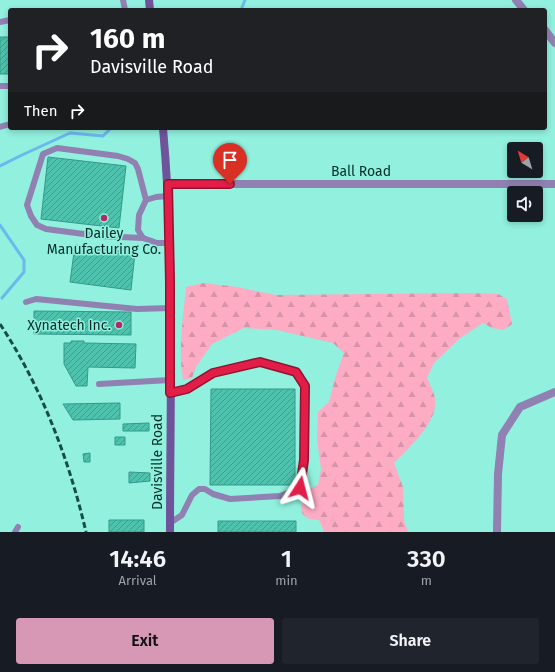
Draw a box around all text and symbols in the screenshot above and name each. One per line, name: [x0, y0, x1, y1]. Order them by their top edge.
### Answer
text: 160 m: [90, 22, 165, 55]
icon: right: [24, 24, 76, 76]
text: Davisville Road: [90, 56, 213, 78]
icon: right: [66, 100, 88, 122]
text: Then: [24, 102, 58, 120]
north arrow: [507, 142, 543, 178]
map controls: [507, 142, 543, 222]
pin: [213, 143, 247, 184]
icon: arrive: [219, 149, 241, 171]
street label: Ball Road: [331, 163, 391, 180]
button: sound: [507, 186, 543, 222]
marker: Dailey Manufacturing Co.: [99, 213, 109, 223]
place label: Dailey Manufacturing Co.: [47, 225, 161, 258]
place label: Xynatech Inc.: [27, 317, 111, 334]
marker: Xynatech Inc.: [114, 320, 124, 330]
street label: Davisville Road: [149, 414, 166, 510]
position arrow: [279, 467, 321, 509]
text: 14:46: [109, 545, 166, 573]
text: 1: [281, 545, 292, 573]
text: 330: [407, 545, 446, 573]
text: Arrival: [119, 573, 157, 588]
text: min: [275, 573, 298, 588]
text: m: [421, 573, 432, 588]
button: Exit: [16, 618, 274, 664]
button: Share: [282, 618, 539, 664]

